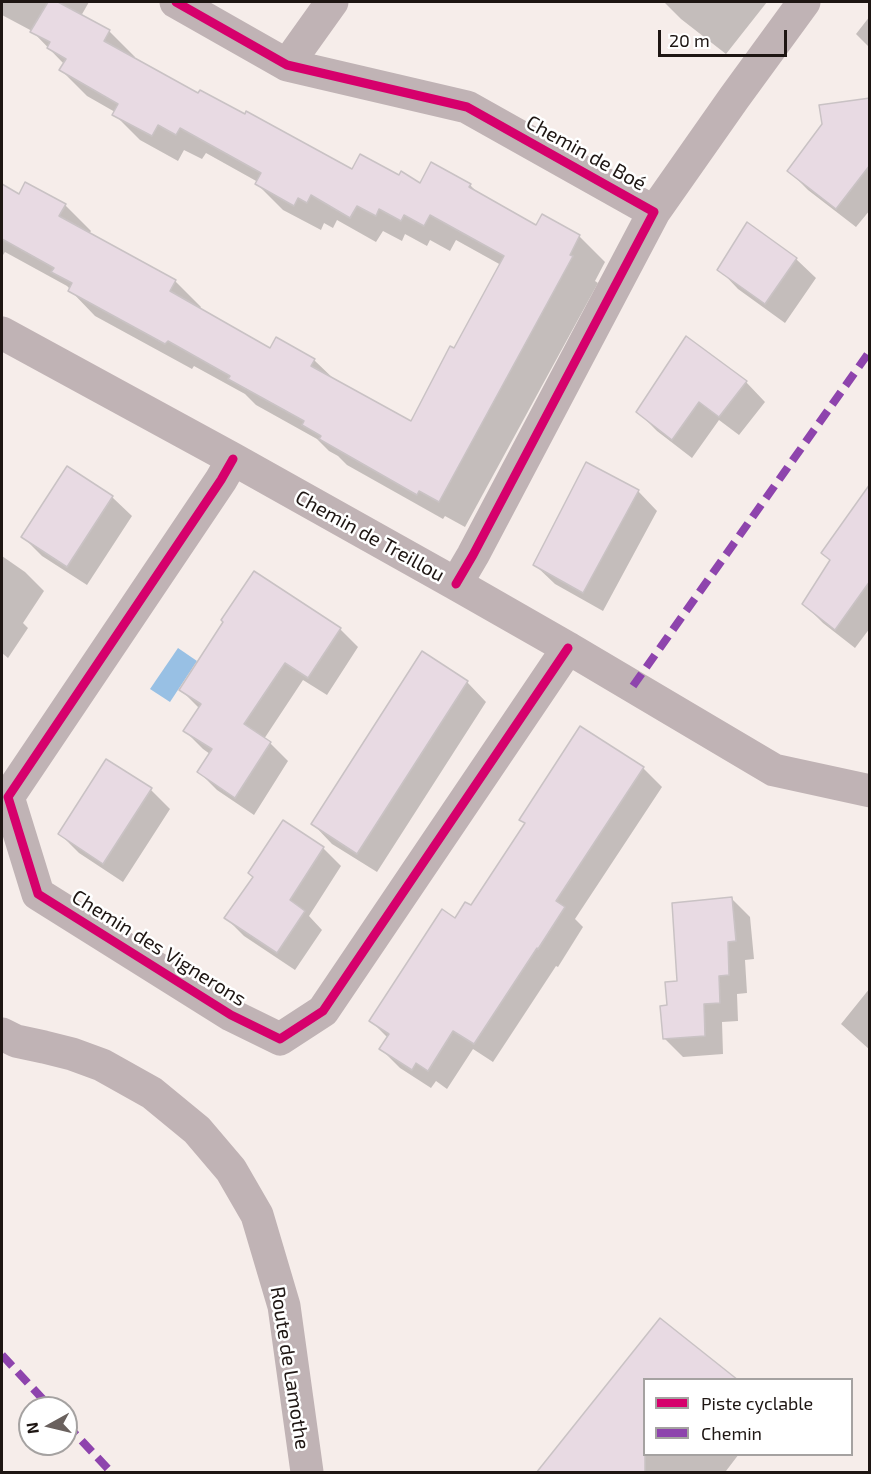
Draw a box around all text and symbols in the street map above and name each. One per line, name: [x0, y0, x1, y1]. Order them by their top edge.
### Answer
scale bar: [661, 18, 790, 56]
text: 20 m: [669, 29, 710, 51]
street label: Chemin de Boé: [522, 110, 650, 196]
street label: Chemin de Treillou: [291, 485, 449, 587]
street label: Chemin des Vignerons: [68, 885, 250, 1011]
street label: Route de Lamothe: [265, 1285, 315, 1451]
legend: [643, 1378, 853, 1456]
text: Piste cyclable: [701, 1392, 813, 1414]
north arrow: [18, 1396, 78, 1456]
text: N: [21, 1421, 42, 1435]
text: Chemin: [701, 1422, 762, 1444]

